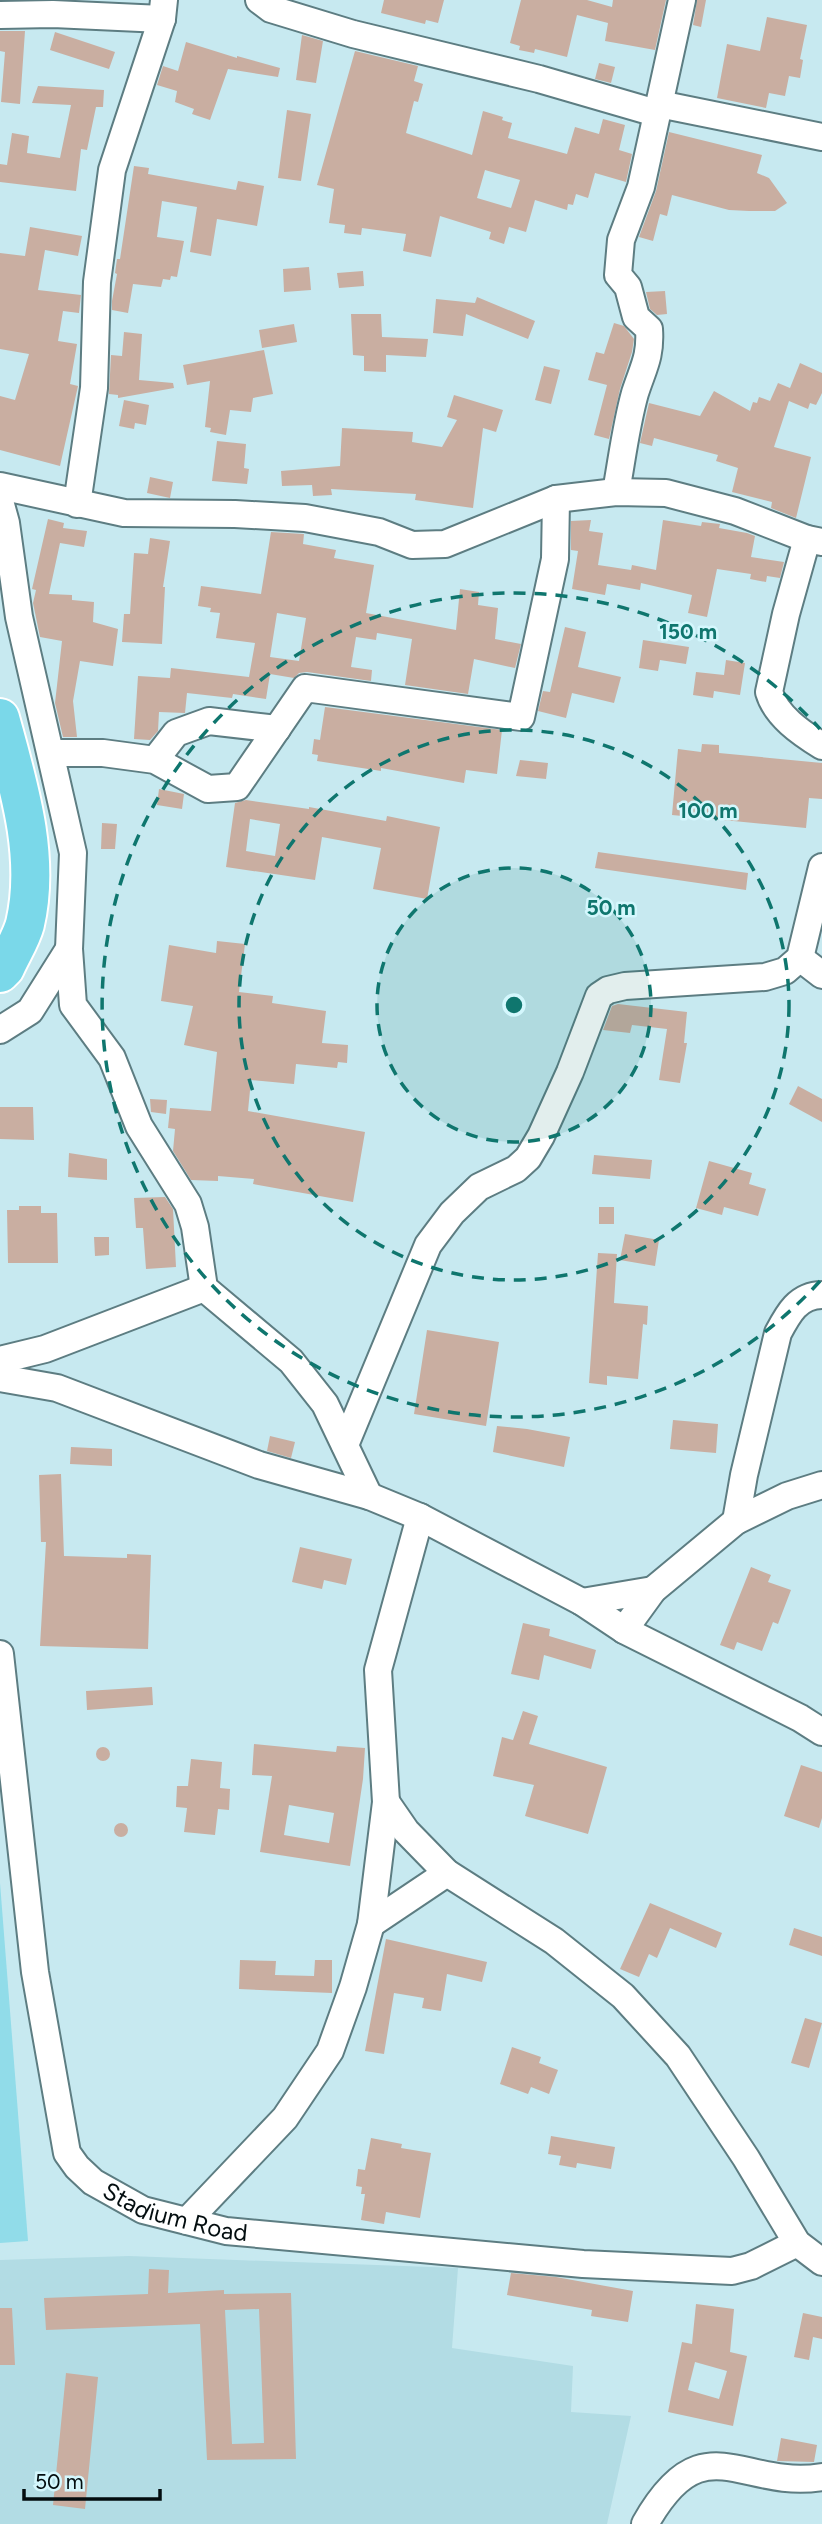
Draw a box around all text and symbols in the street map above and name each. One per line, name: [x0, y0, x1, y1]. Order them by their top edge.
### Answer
text: 150 m: [659, 619, 717, 644]
text: 100 m: [678, 798, 738, 823]
text: 50 m: [586, 895, 636, 920]
centre of rings: [502, 993, 526, 1017]
street label: Stadium Road: [98, 2176, 249, 2247]
scale bar: [24, 2458, 161, 2502]
text: 50 m: [35, 2469, 84, 2494]

